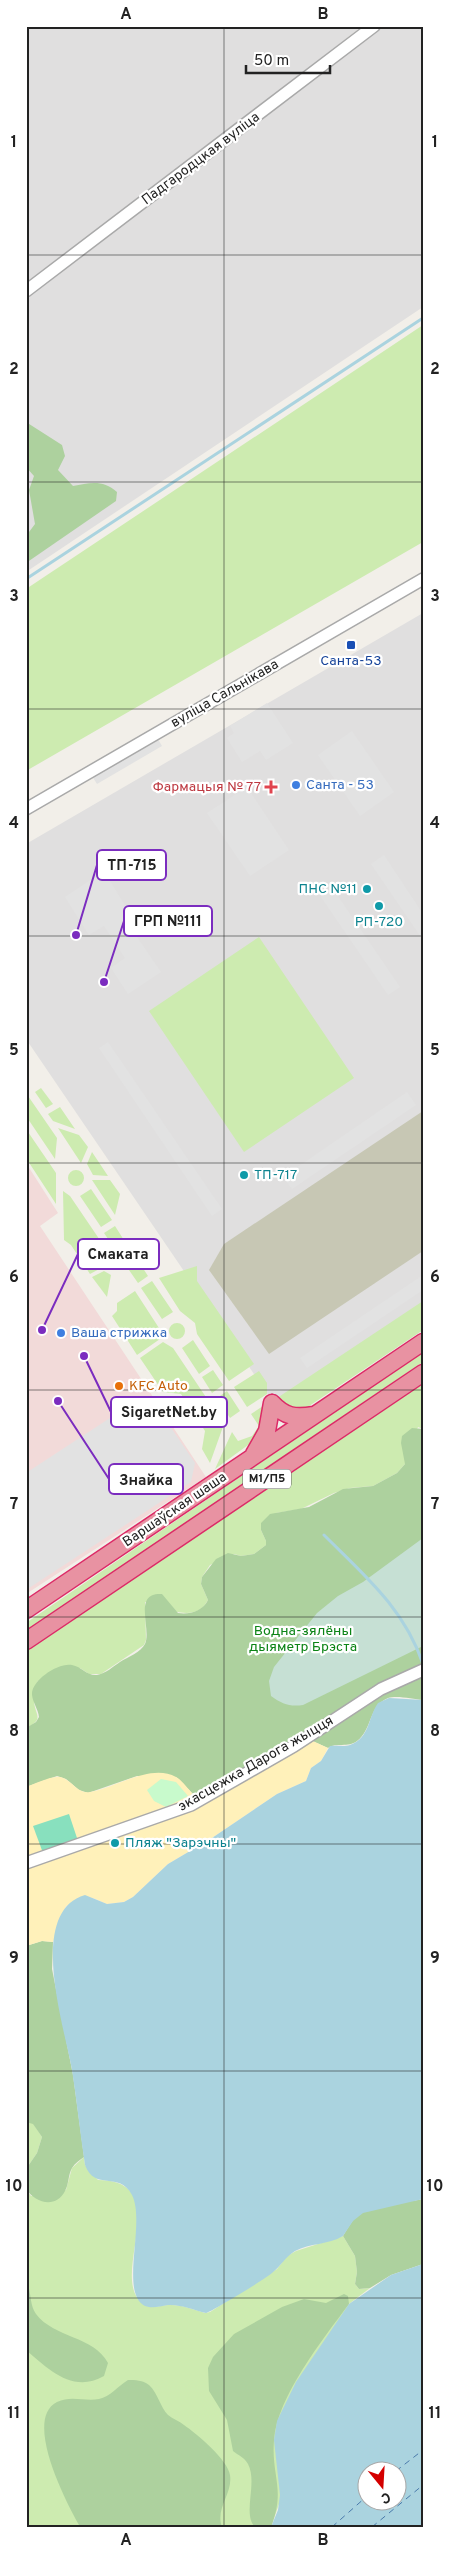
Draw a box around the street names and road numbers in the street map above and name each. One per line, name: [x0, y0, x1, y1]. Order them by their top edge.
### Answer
street label: Падгародцкая вуліца: [139, 109, 263, 209]
street label: вуліца Сальнікава: [168, 656, 282, 732]
street label: Варшаўская шаша: [120, 1469, 230, 1551]
road number: М1/П5: [243, 1470, 291, 1488]
street label: экасцежка Дарога жыцця: [175, 1713, 337, 1815]

